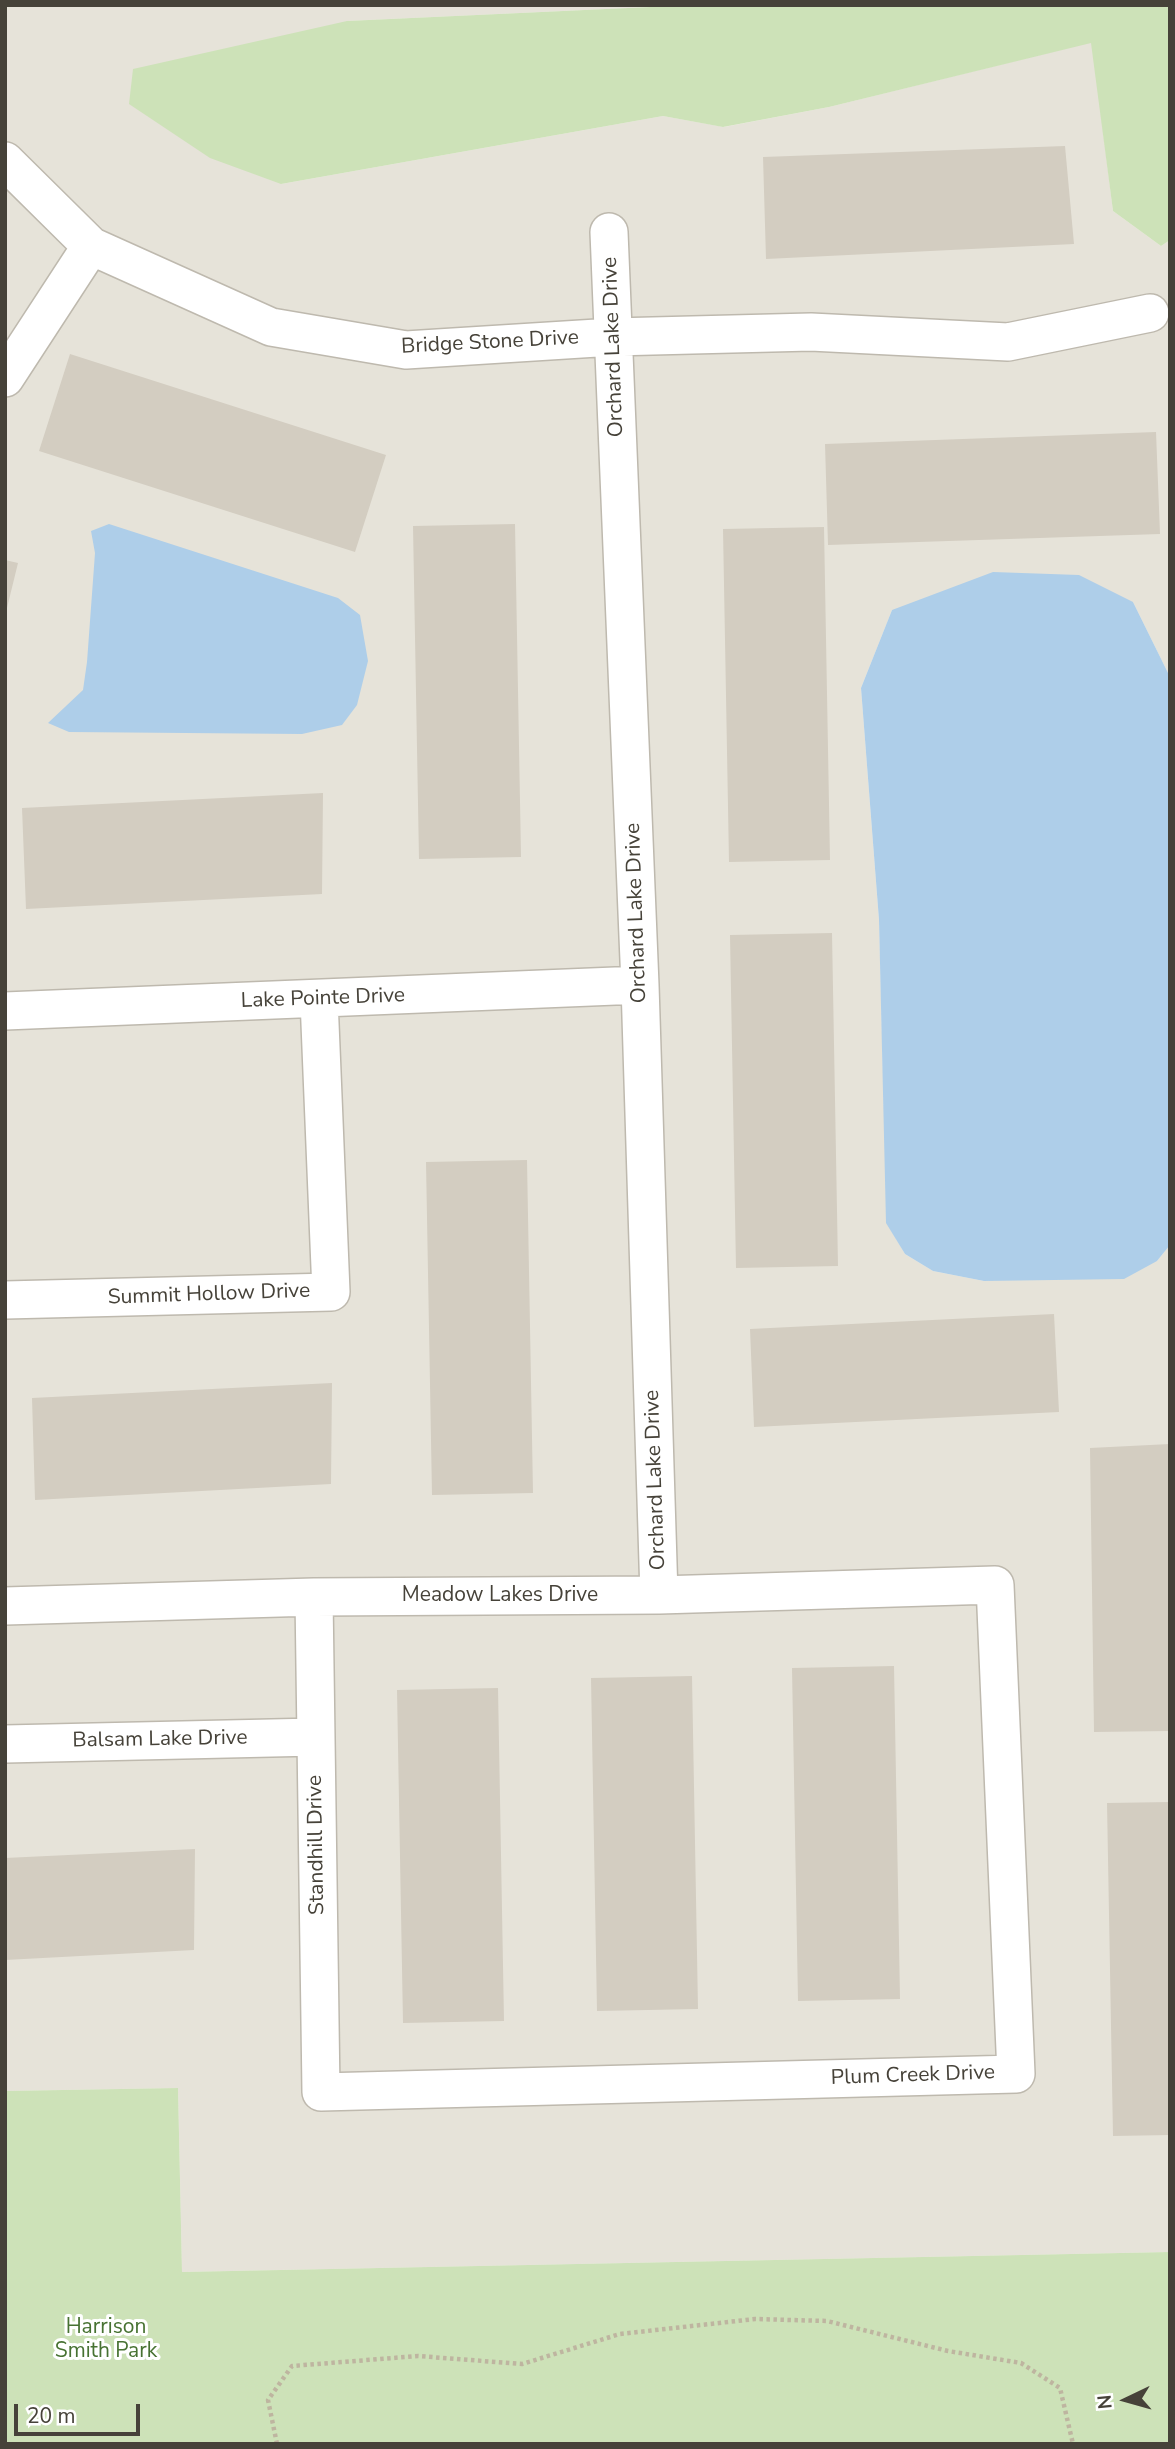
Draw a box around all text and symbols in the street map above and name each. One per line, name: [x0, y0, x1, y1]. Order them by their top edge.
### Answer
street label: Orchard Lake Drive: [598, 256, 630, 438]
street label: Bridge Stone Drive: [401, 326, 579, 360]
street label: Orchard Lake Drive: [621, 822, 653, 1004]
street label: Lake Pointe Drive: [240, 984, 406, 1014]
street label: Summit Hollow Drive: [107, 1279, 311, 1311]
street label: Orchard Lake Drive: [640, 1389, 672, 1571]
street label: Meadow Lakes Drive: [402, 1583, 598, 1609]
street label: Balsam Lake Drive: [72, 1726, 248, 1754]
street label: Standhill Drive: [303, 1775, 331, 1915]
street label: Plum Creek Drive: [830, 2061, 996, 2091]
park label: Harrison Smith Park: [55, 2315, 157, 2365]
north arrow: [1091, 2365, 1161, 2435]
scale bar: [18, 2390, 144, 2434]
text: N: [1092, 2394, 1119, 2410]
text: 20 m: [27, 2402, 76, 2430]

